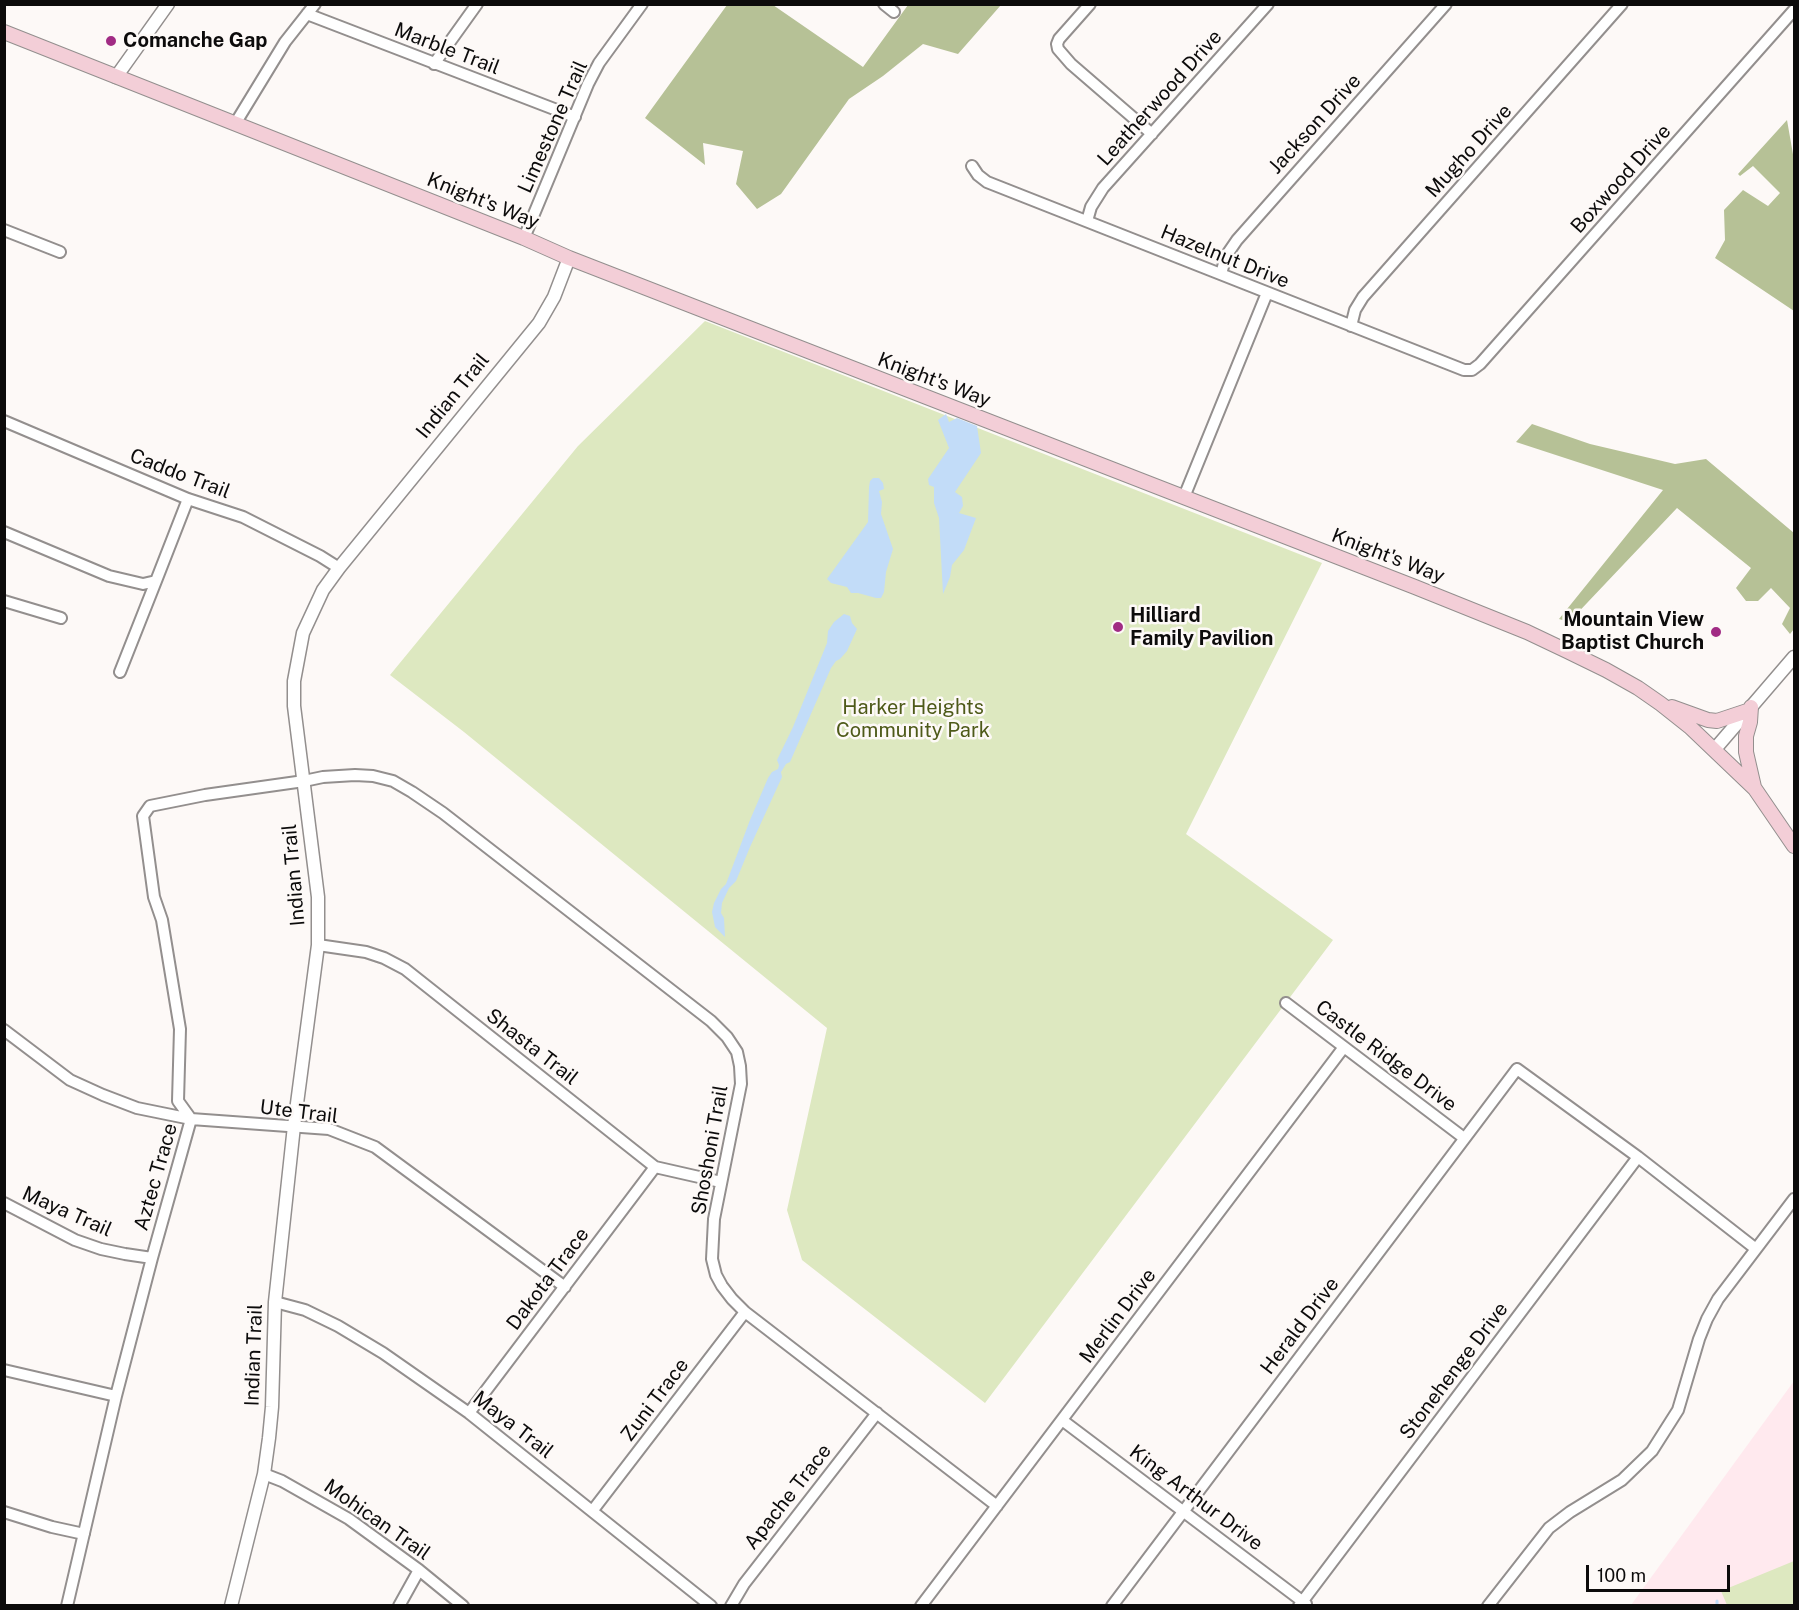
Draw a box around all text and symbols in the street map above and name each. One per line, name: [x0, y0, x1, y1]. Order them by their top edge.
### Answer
street label: Marble Trail: [391, 18, 503, 80]
street label: Leatherwood Drive: [1093, 25, 1227, 171]
place label: Comanche Gap: [123, 29, 267, 53]
marker: Comanche Gap: [104, 34, 118, 48]
street label: Limestone Trail: [513, 57, 593, 197]
street label: Jackson Drive: [1264, 69, 1366, 179]
street label: Mugho Drive: [1421, 99, 1517, 203]
street label: Boxwood Drive: [1566, 120, 1676, 238]
street label: Knight's Way: [423, 168, 543, 234]
street label: Hazelnut Drive: [1157, 220, 1293, 294]
street label: Knight's Way: [874, 347, 994, 413]
street label: Indian Trail: [411, 349, 495, 443]
street label: Caddo Trail: [126, 444, 234, 504]
street label: Knight's Way: [1328, 523, 1448, 589]
place label: Hilliard Family Pavilion: [1130, 604, 1273, 651]
place label: Mountain View Baptist Church: [1561, 608, 1704, 655]
marker: Hilliard Family Pavilion: [1111, 620, 1125, 634]
marker: Mountain View Baptist Church: [1709, 625, 1723, 639]
park label: Harker Heights Community Park: [836, 696, 990, 743]
street label: Indian Trail: [278, 823, 310, 927]
street label: Castle Ridge Drive: [1311, 995, 1461, 1117]
street label: Shasta Trail: [481, 1004, 583, 1090]
street label: Shoshoni Trail: [687, 1083, 733, 1217]
street label: Ute Trail: [258, 1095, 340, 1129]
street label: Aztec Trace: [129, 1121, 183, 1233]
street label: Maya Trail: [18, 1182, 116, 1242]
street label: Dakota Trace: [502, 1223, 594, 1335]
street label: Merlin Drive: [1075, 1264, 1161, 1368]
street label: Herald Drive: [1256, 1273, 1344, 1379]
street label: Stonehenge Drive: [1395, 1298, 1513, 1444]
street label: Indian Trail: [240, 1303, 268, 1407]
street label: Zuni Trace: [616, 1354, 694, 1446]
street label: Maya Trail: [468, 1386, 558, 1464]
street label: Apache Trace: [739, 1439, 837, 1555]
street label: King Arthur Drive: [1125, 1440, 1267, 1556]
street label: Mohican Trail: [319, 1474, 435, 1566]
scale bar: [1589, 1553, 1733, 1591]
text: 100 m: [1597, 1565, 1646, 1586]

